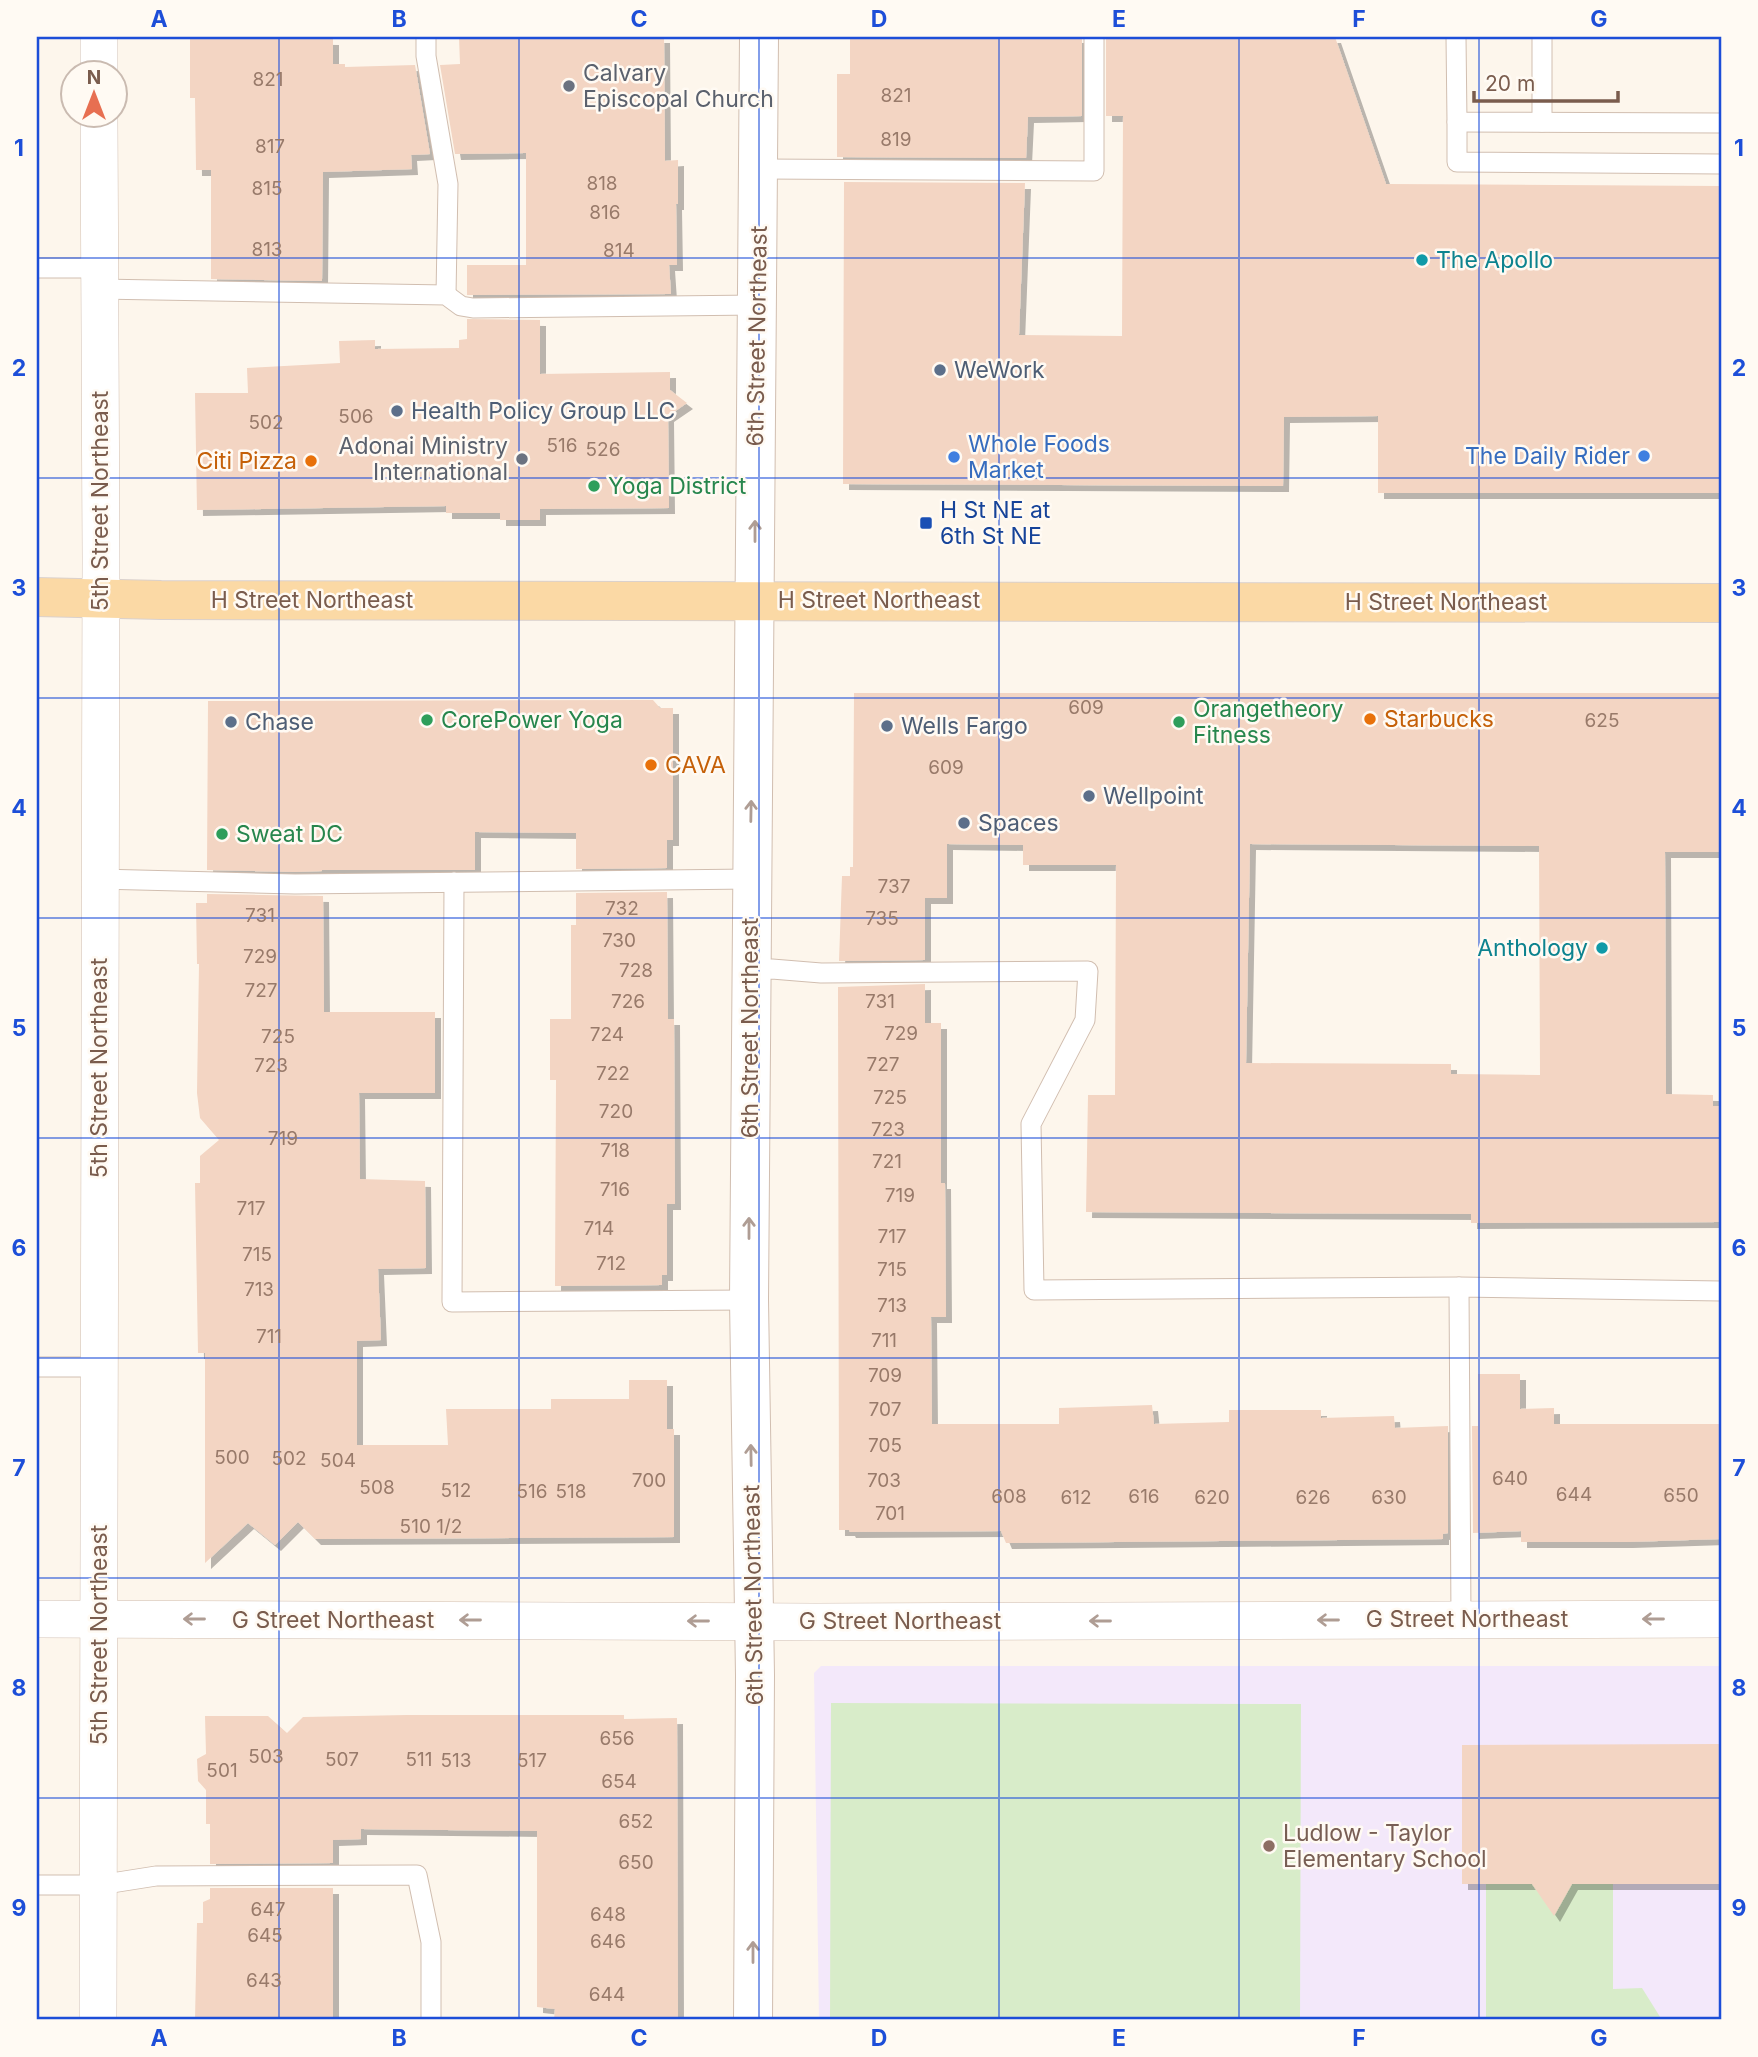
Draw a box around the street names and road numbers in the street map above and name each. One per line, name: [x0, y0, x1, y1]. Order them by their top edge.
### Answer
street label: 6th Street Northeast: [741, 225, 773, 447]
street label: 5th Street Northeast: [86, 390, 114, 611]
street label: H Street Northeast: [211, 586, 414, 614]
street label: H Street Northeast: [778, 586, 981, 614]
street label: H Street Northeast: [1345, 588, 1548, 616]
street label: 6th Street Northeast: [736, 917, 764, 1138]
street label: 5th Street Northeast: [85, 957, 113, 1178]
street label: 6th Street Northeast: [737, 1484, 769, 1706]
street label: 5th Street Northeast: [85, 1524, 113, 1745]
street label: G Street Northeast: [1366, 1605, 1569, 1633]
street label: G Street Northeast: [232, 1606, 435, 1634]
street label: G Street Northeast: [799, 1607, 1002, 1635]

